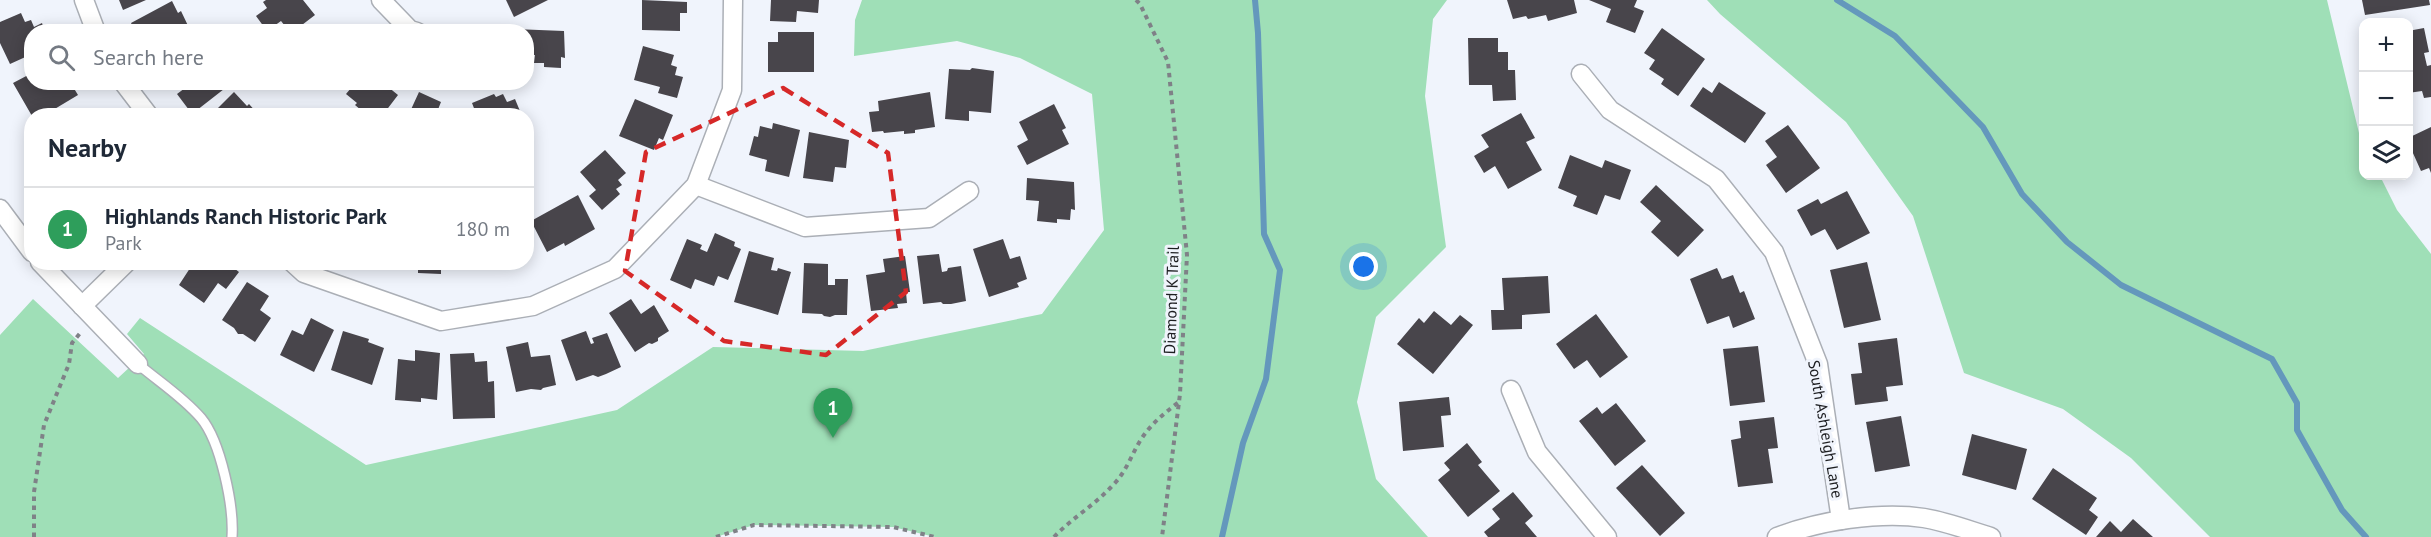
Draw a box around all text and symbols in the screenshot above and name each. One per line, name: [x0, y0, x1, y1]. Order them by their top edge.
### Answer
map controls: [2359, 18, 2413, 180]
button: +: [2359, 18, 2413, 72]
search box: [24, 24, 534, 90]
icon: search: [45, 41, 78, 74]
text: Search here: [93, 43, 204, 71]
button: −: [2359, 72, 2413, 126]
button: layers: [2359, 126, 2413, 180]
text: Nearby: [48, 131, 126, 164]
text: Highlands Ranch Historic Park: [105, 202, 387, 230]
text: 1: [62, 216, 73, 242]
text: 180 m: [456, 216, 510, 242]
text: Park: [105, 230, 142, 256]
street label: Diamond K Trail: [1159, 245, 1183, 355]
your location: [1349, 252, 1378, 281]
street label: South Ashleigh Lane: [1804, 358, 1848, 500]
pin: 1: [814, 388, 852, 438]

